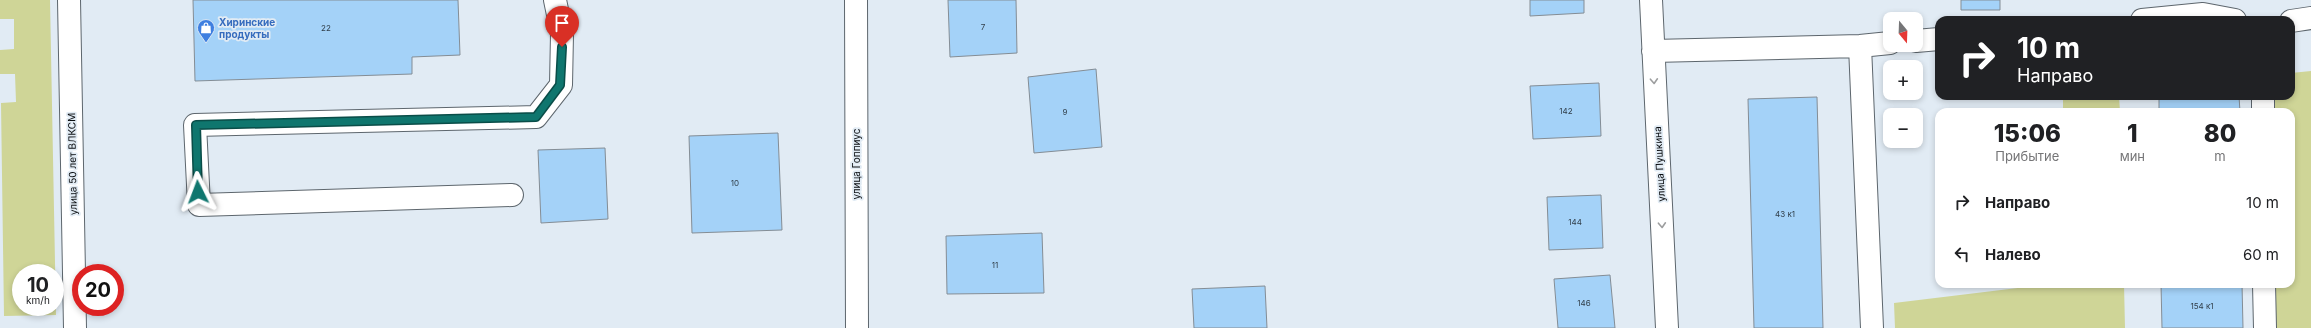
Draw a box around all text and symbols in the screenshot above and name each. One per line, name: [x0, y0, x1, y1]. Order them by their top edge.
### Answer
pin: [545, 6, 579, 47]
icon: arrive: [551, 12, 573, 34]
north arrow: [1883, 12, 1923, 52]
map controls: [1883, 12, 1923, 148]
place label: Хиринские продукты: [219, 16, 275, 41]
shop icon: Хиринские продукты: [196, 18, 216, 43]
house number: 7: [981, 22, 986, 32]
house number: 22: [321, 23, 331, 33]
text: 10 m: [2017, 31, 2080, 65]
icon: right: [1951, 32, 2003, 84]
button: +: [1883, 60, 1923, 100]
text: Направо: [2017, 65, 2093, 86]
one-way arrow: [1650, 78, 1659, 84]
house number: 142: [1559, 106, 1573, 116]
house number: 9: [1063, 107, 1068, 117]
button: −: [1883, 108, 1923, 148]
street label: улица 50 лет ВЛКСМ: [65, 113, 79, 215]
text: 15:06: [1994, 119, 2061, 148]
text: 1: [2127, 119, 2138, 148]
text: 80: [2204, 119, 2236, 148]
street label: улица Пушкина: [1651, 126, 1667, 202]
street label: улица Гоппиус: [850, 128, 862, 199]
text: Прибытие: [1995, 148, 2059, 164]
text: мин: [2120, 148, 2145, 164]
text: m: [2214, 148, 2226, 164]
position arrow: [177, 171, 219, 213]
house number: 10: [731, 178, 739, 188]
icon: right: [1951, 191, 1973, 213]
text: Направо: [1985, 193, 2050, 212]
text: 10 m: [2246, 193, 2279, 212]
house number: 43 к1: [1775, 209, 1795, 219]
house number: 144: [1568, 217, 1582, 227]
one-way arrow: [1657, 222, 1666, 228]
icon: left: [1951, 243, 1973, 265]
text: Налево: [1985, 245, 2041, 264]
text: 60 m: [2243, 245, 2279, 264]
house number: 11: [992, 260, 998, 270]
speed limit sign: 20: [72, 264, 124, 316]
text: 10: [27, 273, 49, 297]
text: km/h: [26, 294, 50, 306]
house number: 146: [1577, 298, 1591, 308]
house number: 154 к1: [2190, 301, 2214, 311]

